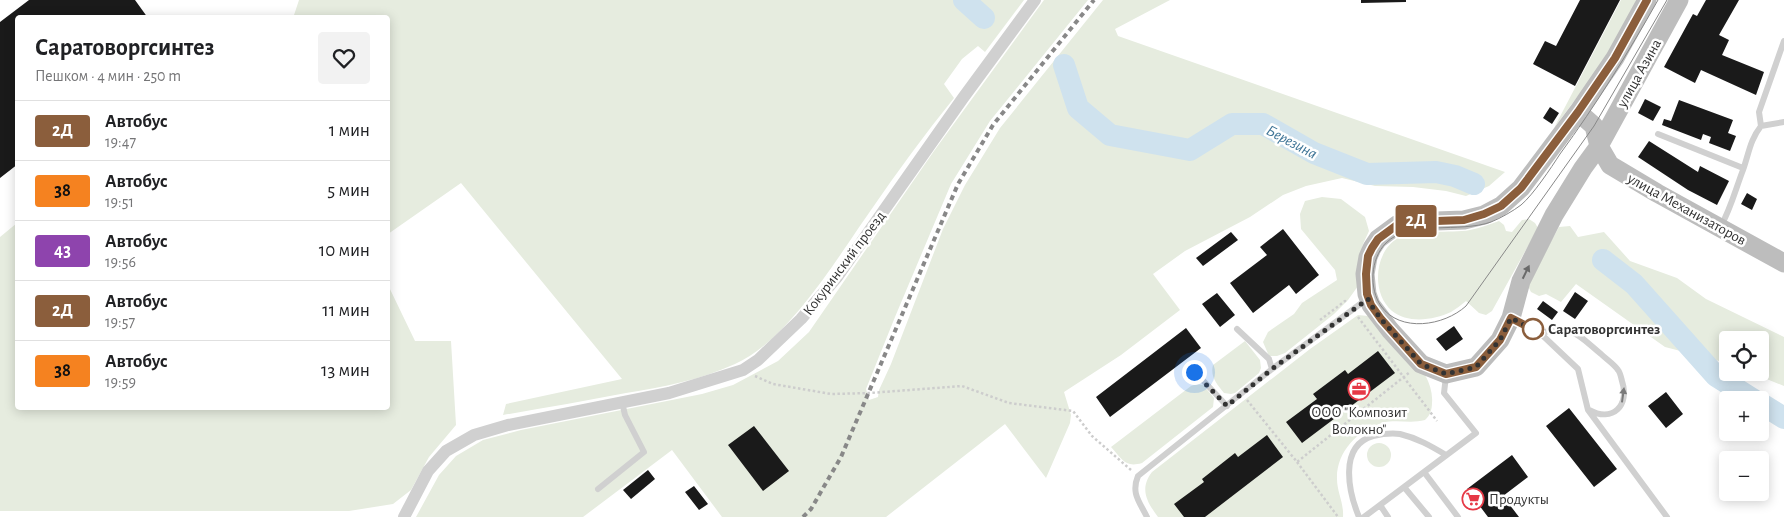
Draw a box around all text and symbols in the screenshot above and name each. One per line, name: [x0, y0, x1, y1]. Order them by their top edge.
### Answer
button: heart: [318, 32, 370, 84]
text: Саратоворгсинтез: [35, 36, 214, 60]
street label: улица Азина: [1614, 36, 1664, 111]
text: Пешком · 4 мин · 250 m: [35, 68, 181, 84]
text: Автобус: [105, 112, 168, 131]
text: 1 мин: [329, 121, 370, 140]
text: 2Д: [52, 122, 73, 140]
water label: Березина: [1263, 122, 1320, 163]
text: 19:47: [105, 134, 136, 150]
street label: улица Механизаторов: [1624, 170, 1748, 248]
text: Автобус: [105, 172, 168, 191]
text: 5 мин: [327, 181, 370, 200]
text: 38: [54, 182, 71, 200]
text: 19:51: [105, 194, 134, 210]
line badge: 2Д: [1394, 205, 1438, 237]
street label: Кокуринский проезд: [800, 208, 888, 318]
text: 2Д: [1406, 212, 1426, 230]
text: Автобус: [105, 232, 168, 251]
text: 10 мин: [319, 241, 370, 260]
text: 43: [54, 242, 71, 260]
text: 19:56: [105, 254, 136, 270]
one-way arrow: [1522, 265, 1530, 279]
text: Автобус: [105, 292, 168, 311]
text: 11 мин: [322, 301, 370, 320]
text: 2Д: [52, 302, 73, 320]
text: 19:57: [105, 314, 135, 330]
marker: Саратоворгсинтез: [1522, 318, 1544, 340]
place label: Саратоворгсинтез: [1548, 322, 1660, 337]
map controls: [1719, 331, 1769, 501]
button: locate: [1719, 331, 1769, 381]
text: Автобус: [105, 352, 168, 371]
your location: [1182, 360, 1207, 385]
text: 13 мин: [321, 361, 370, 380]
text: 38: [54, 362, 71, 380]
text: 19:59: [105, 374, 136, 390]
office icon: ООО "Композит Волокно": [1347, 377, 1371, 401]
one-way arrow: [1619, 386, 1627, 402]
button: +: [1719, 391, 1769, 441]
place label: ООО "Композит Волокно": [1311, 405, 1407, 437]
button: −: [1719, 451, 1769, 501]
supermarket icon: Продукты: [1461, 487, 1485, 511]
place label: Продукты: [1489, 492, 1549, 507]

